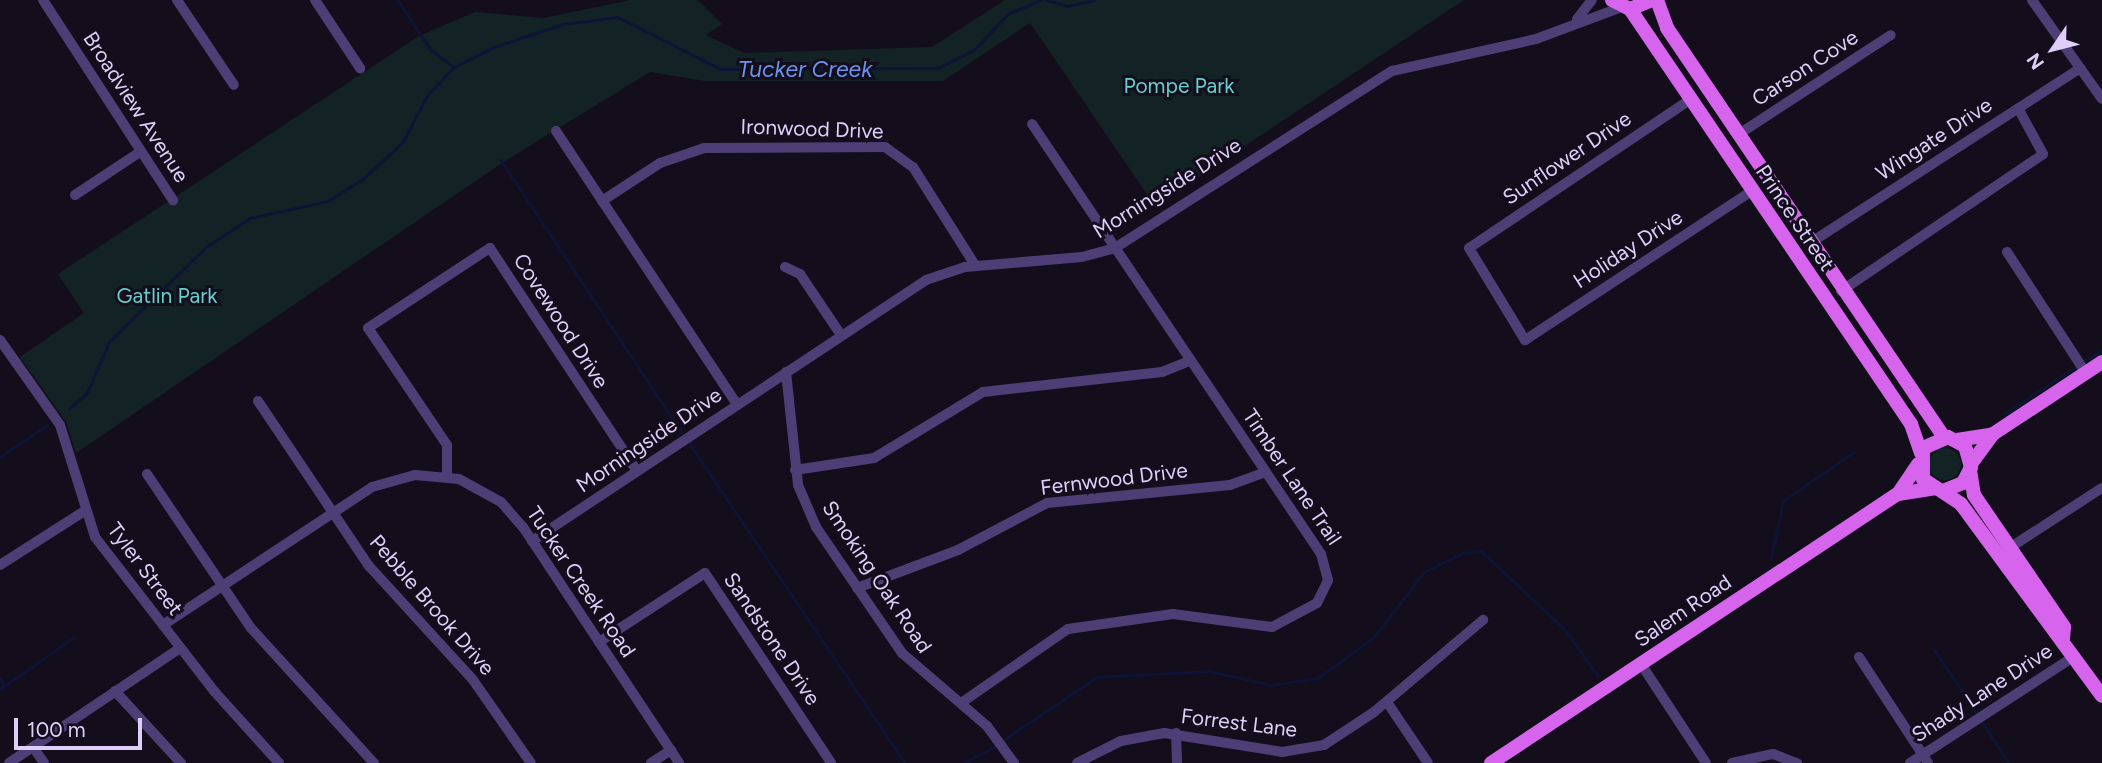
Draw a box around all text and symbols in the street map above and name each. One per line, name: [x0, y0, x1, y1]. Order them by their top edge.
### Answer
north arrow: [2018, 14, 2088, 84]
street label: Carson Cove: [1747, 24, 1863, 112]
street label: Broadview Avenue: [78, 27, 194, 187]
text: N: [2022, 49, 2049, 74]
water label: Tucker Creek: [738, 55, 872, 83]
park label: Pompe Park: [1123, 73, 1235, 99]
street label: Wingate Drive: [1871, 92, 1997, 186]
street label: Sunflower Drive: [1498, 106, 1636, 210]
street label: Ironwood Drive: [740, 114, 884, 144]
street label: Morningside Drive: [1088, 132, 1246, 244]
street label: Prince Street: [1750, 160, 1840, 276]
street label: Holiday Drive: [1569, 204, 1687, 294]
street label: Covewood Drive: [508, 249, 614, 393]
park label: Gatlin Park: [117, 283, 217, 309]
street label: Morningside Drive: [572, 382, 726, 498]
street label: Timber Lane Trail: [1237, 404, 1347, 550]
street label: Fernwood Drive: [1039, 457, 1189, 501]
street label: Smoking Oak Road: [817, 496, 937, 658]
street label: Tucker Creek Road: [521, 502, 641, 662]
street label: Tyler Street: [102, 518, 188, 620]
street label: Pebble Brook Drive: [364, 530, 500, 680]
street label: Sandstone Drive: [718, 568, 826, 710]
street label: Salem Road: [1630, 569, 1736, 653]
street label: Shady Lane Drive: [1907, 638, 2057, 748]
street label: Forrest Lane: [1179, 703, 1299, 743]
scale bar: [18, 704, 145, 748]
text: 100 m: [27, 717, 86, 742]

